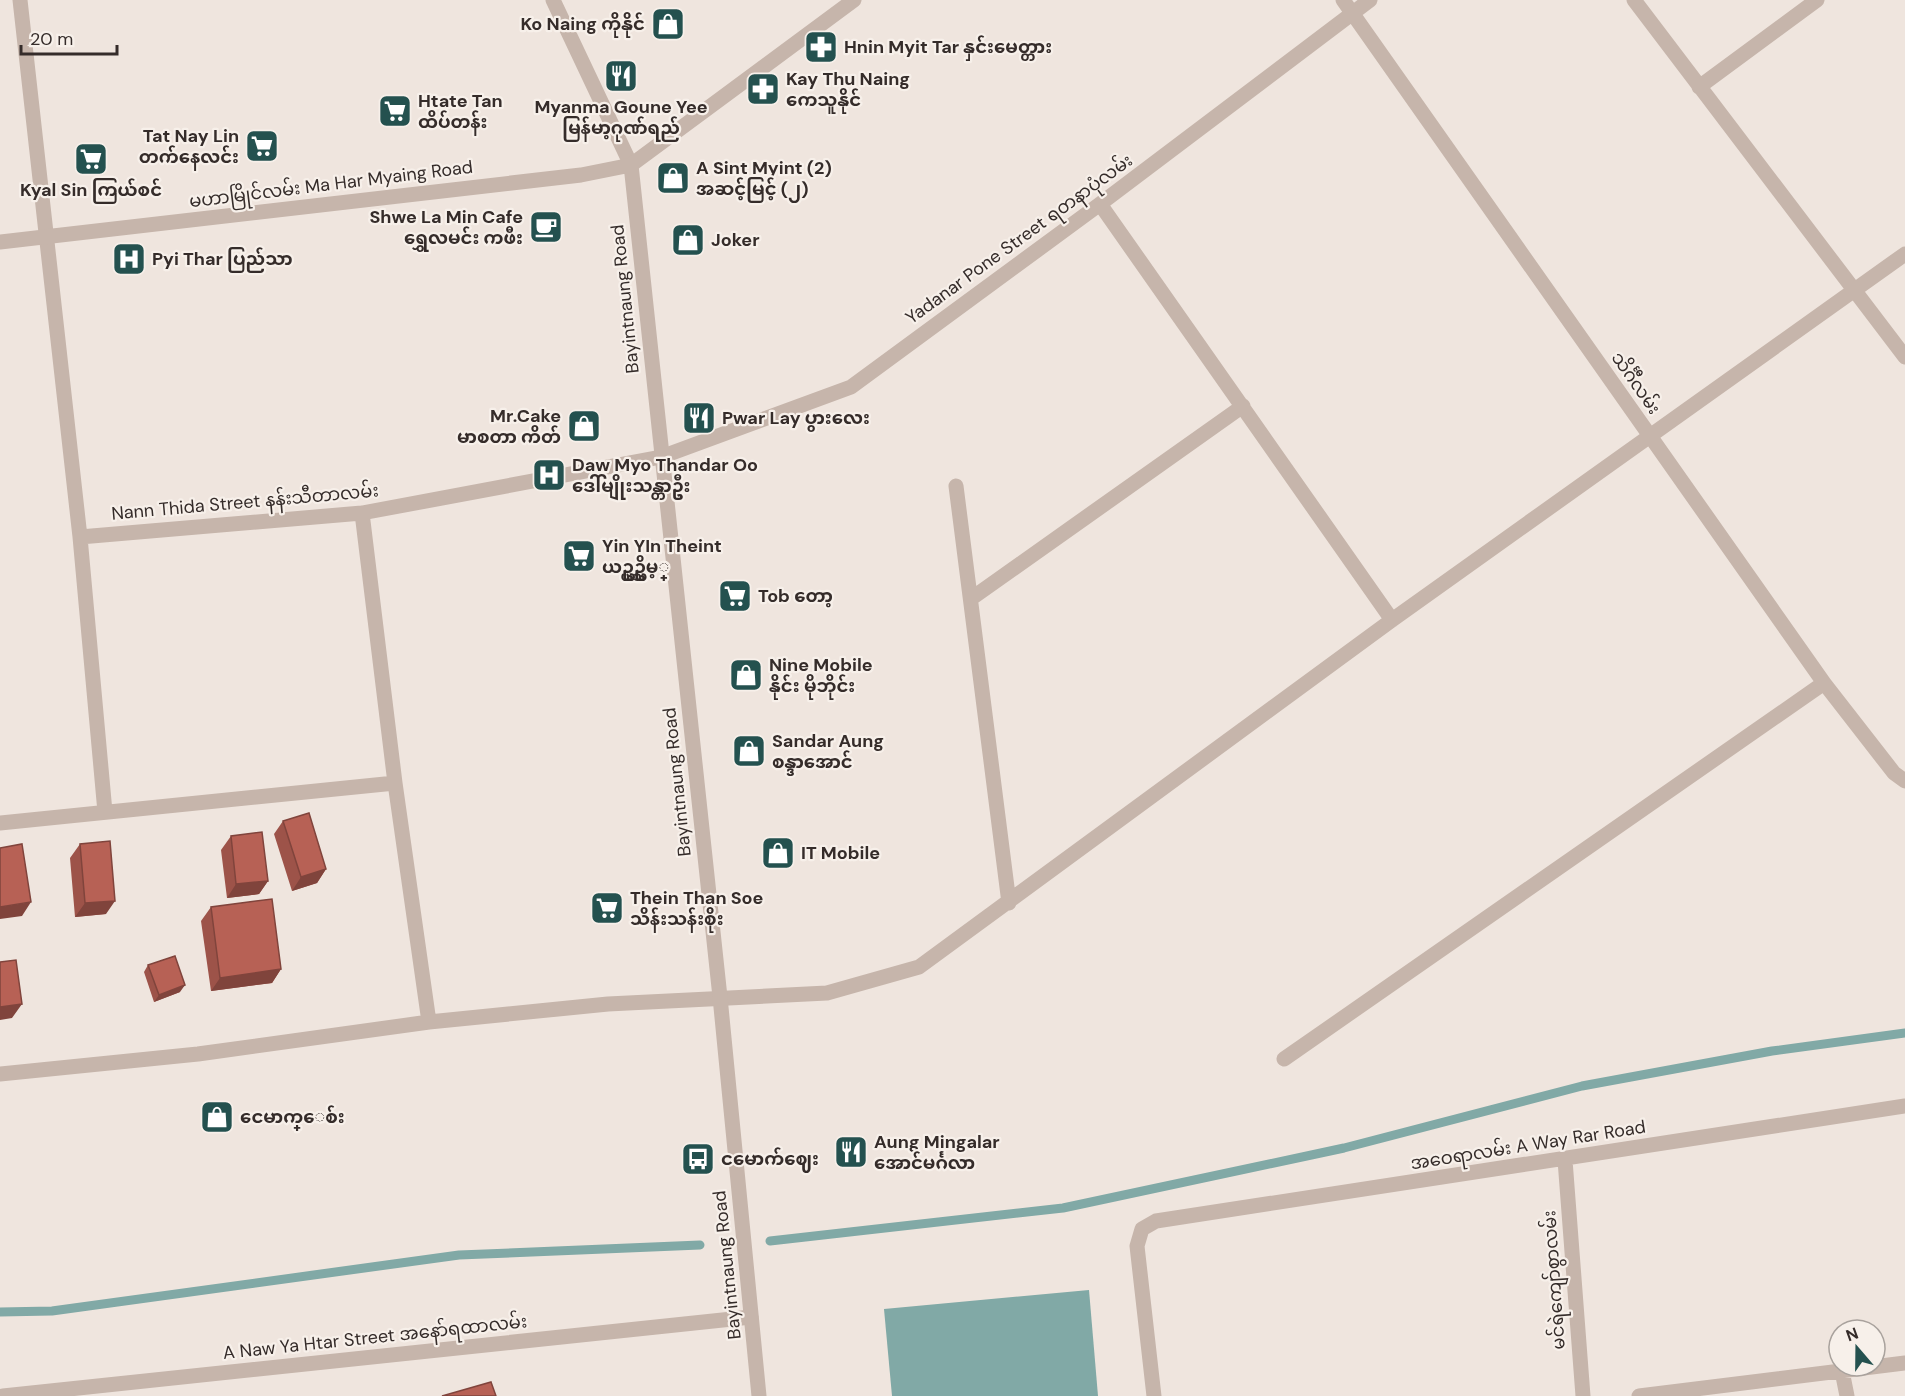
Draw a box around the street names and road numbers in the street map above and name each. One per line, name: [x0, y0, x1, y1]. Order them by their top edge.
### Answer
street label: Yadanar Pone Street ရတနာပုံလမ်း: [900, 148, 1139, 332]
street label: မဟာမြိုင်လမ်း Ma Har Myaing Road: [187, 153, 475, 216]
street label: Bayintnaung Road: [605, 223, 645, 375]
street label: သိင်္ဂီလမ်း: [1606, 346, 1668, 419]
street label: Nann Thida Street နန်းသီတာလမ်း: [110, 476, 380, 529]
street label: Bayintnaung Road: [657, 706, 697, 858]
street label: အဝေရာလမ်း A Way Rar Road: [1409, 1114, 1648, 1178]
street label: Bayintnaung Road: [707, 1189, 747, 1341]
street label: မင်ရဲကျော်စွာလမ်း: [1536, 1209, 1574, 1350]
street label: A Naw Ya Htar Street အနော်ရထာလမ်း: [222, 1308, 529, 1368]

